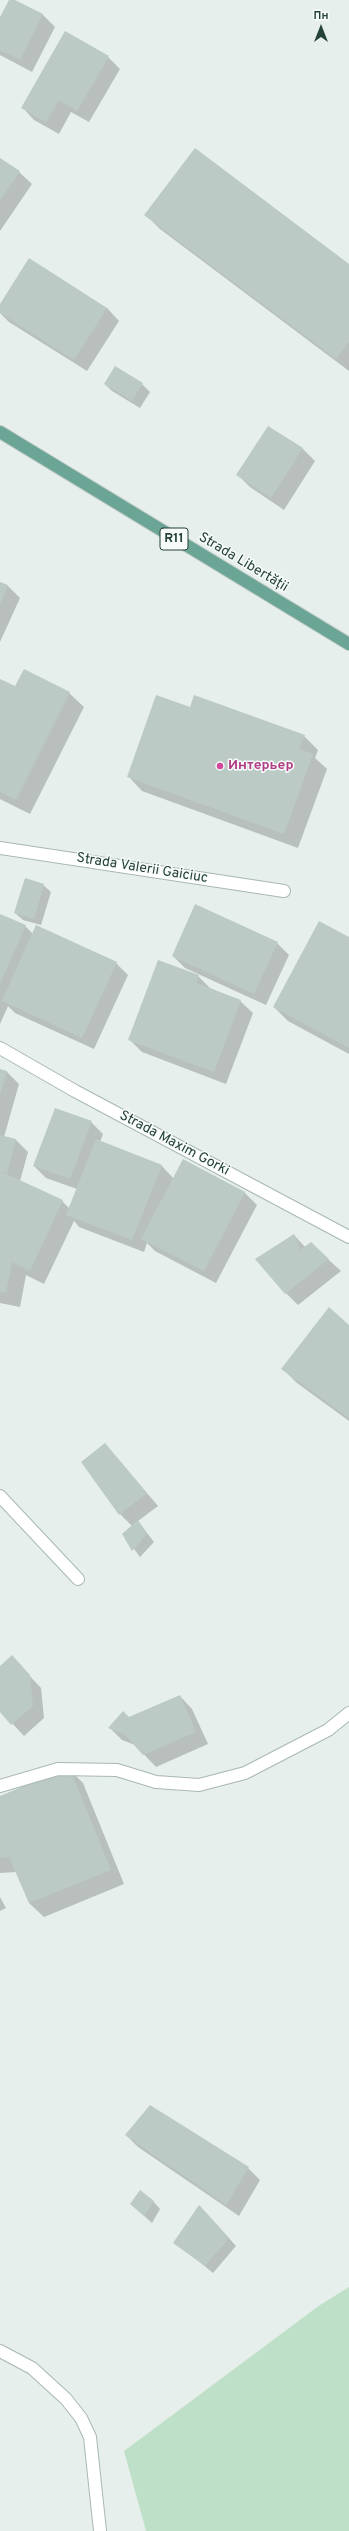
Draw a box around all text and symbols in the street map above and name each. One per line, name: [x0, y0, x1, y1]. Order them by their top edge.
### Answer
north arrow: [301, 8, 341, 48]
text: Пн: [314, 9, 328, 23]
road number: R11: [160, 528, 188, 550]
street label: Strada Libertății: [195, 530, 291, 596]
place label: Интерьер: [228, 758, 293, 774]
marker: Интерьер: [215, 761, 225, 771]
street label: Strada Valerii Gaiciuc: [75, 850, 209, 888]
street label: Strada Maxim Gorki: [116, 1108, 232, 1180]

